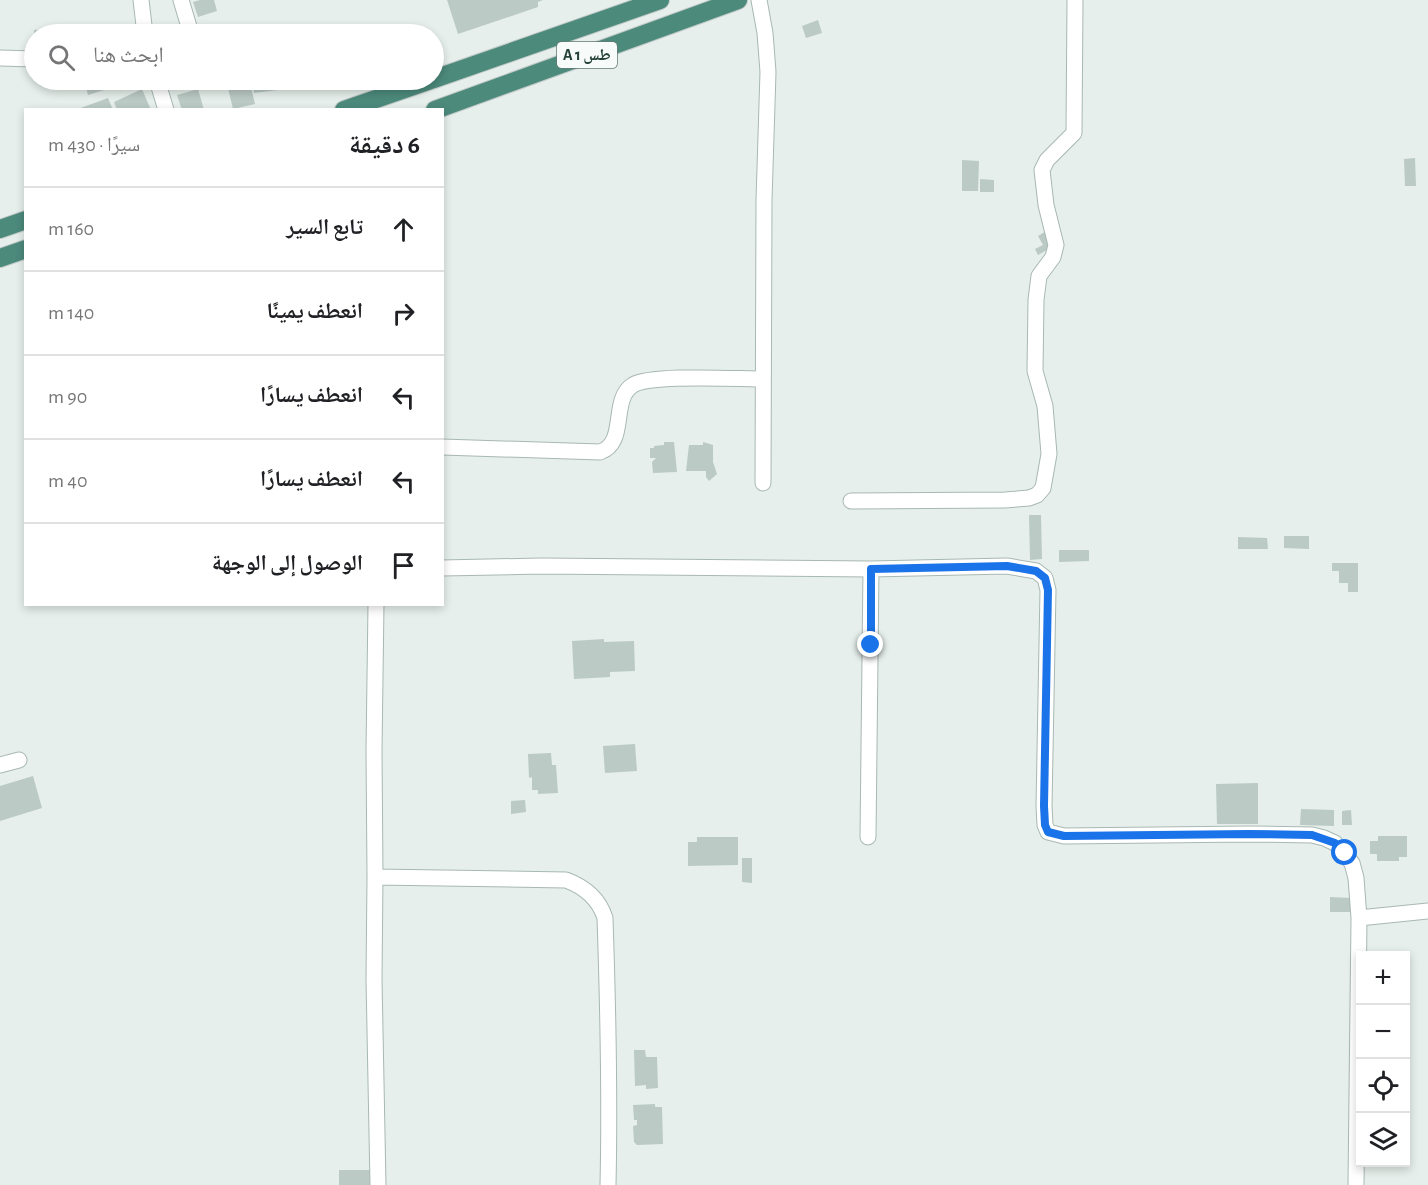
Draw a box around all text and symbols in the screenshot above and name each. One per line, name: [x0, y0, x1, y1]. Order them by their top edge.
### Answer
search box: [24, 24, 444, 90]
icon: search: [45, 41, 78, 74]
road number: A 1 طس: [557, 42, 617, 68]
text: ابحث هنا: [93, 44, 164, 66]
text: 6 دقيقة: [349, 132, 420, 158]
text: سيرًا · 430 m: [48, 135, 140, 155]
icon: ahead: [387, 213, 420, 246]
text: تابع السير: [286, 216, 363, 238]
text: 160 m: [48, 219, 94, 239]
icon: right: [387, 297, 420, 330]
text: انعطف يمينًا: [266, 300, 363, 322]
text: 140 m: [48, 303, 94, 323]
icon: left: [387, 381, 420, 414]
text: انعطف يسارًا: [260, 384, 363, 406]
text: 90 m: [48, 387, 87, 407]
icon: left: [387, 465, 420, 498]
text: انعطف يسارًا: [260, 468, 363, 490]
text: 40 m: [48, 471, 88, 491]
icon: arrive: [387, 549, 420, 582]
text: الوصول إلى الوجهة: [212, 552, 363, 574]
route end: [857, 631, 883, 657]
route start: [1331, 839, 1357, 865]
map controls: [1356, 951, 1410, 1167]
button: +: [1356, 951, 1410, 1005]
button: −: [1356, 1005, 1410, 1059]
button: locate: [1356, 1059, 1410, 1113]
button: layers: [1356, 1113, 1410, 1167]

